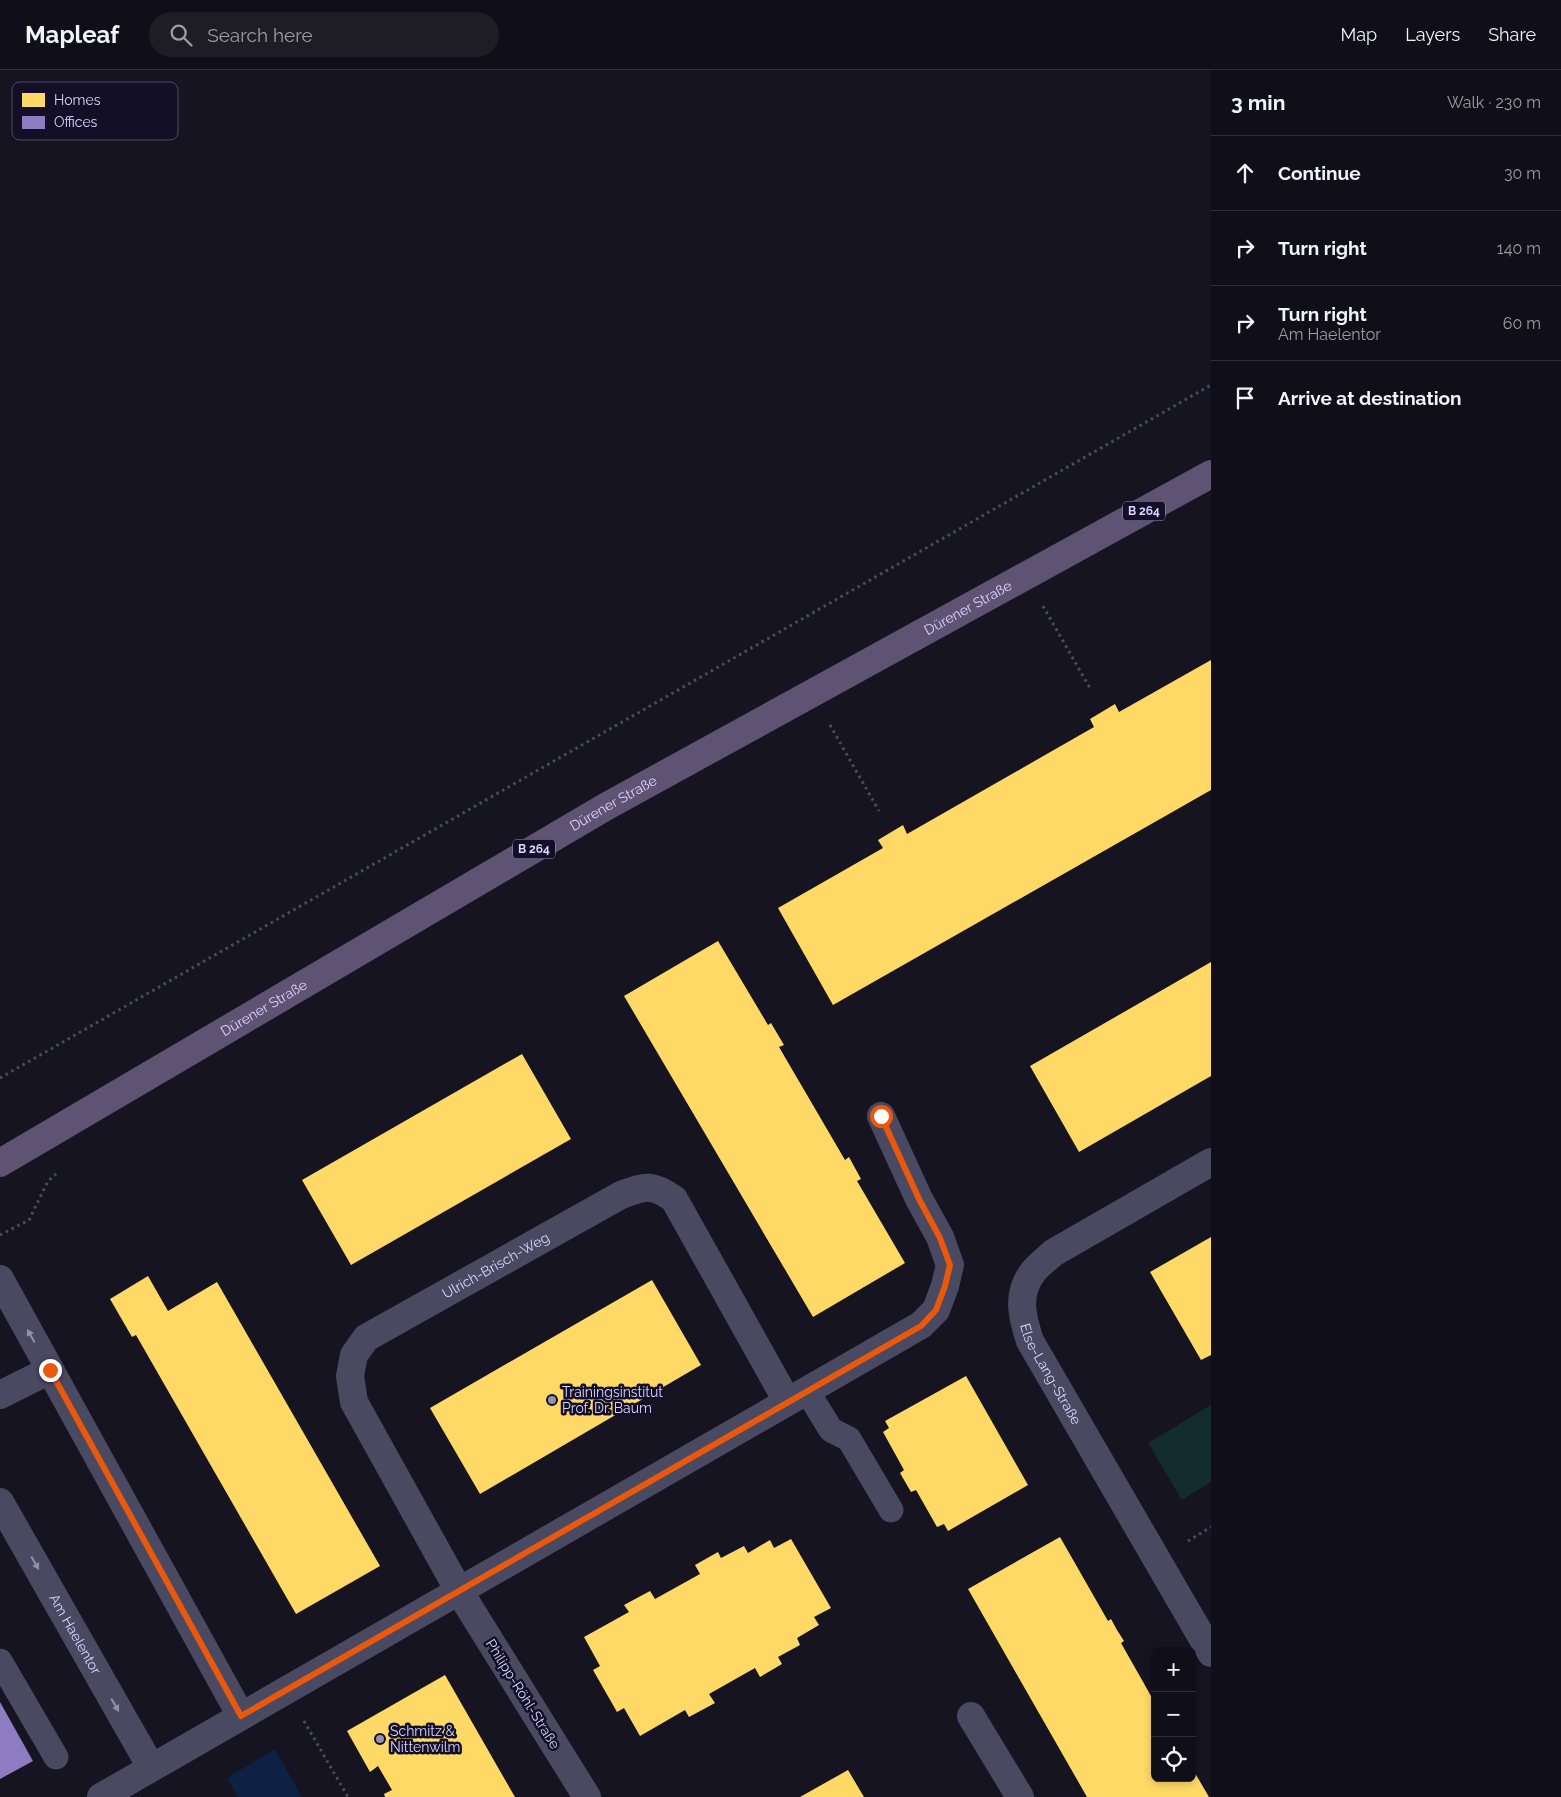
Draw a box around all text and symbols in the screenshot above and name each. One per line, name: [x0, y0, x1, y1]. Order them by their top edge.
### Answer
search box: [149, 12, 499, 57]
text: Mapleaf: [25, 20, 119, 49]
icon: search: [167, 21, 195, 49]
text: Search here: [207, 24, 313, 46]
text: Map: [1341, 24, 1377, 45]
text: Layers: [1405, 24, 1460, 45]
text: Share: [1488, 24, 1536, 45]
legend: [12, 82, 178, 140]
text: 3 min: [1231, 90, 1285, 115]
text: Homes: [54, 92, 101, 108]
text: Walk · 230 m: [1447, 93, 1541, 112]
text: Offices: [54, 114, 98, 130]
icon: ahead: [1231, 159, 1259, 187]
text: Continue: [1278, 162, 1361, 184]
text: 30 m: [1504, 164, 1541, 183]
icon: right: [1231, 234, 1259, 262]
text: Turn right: [1278, 237, 1367, 259]
text: 140 m: [1497, 239, 1541, 258]
text: Turn right: [1278, 303, 1367, 325]
icon: right: [1231, 309, 1259, 337]
text: 60 m: [1503, 314, 1541, 333]
text: Am Haelentor: [1278, 325, 1381, 344]
icon: arrive: [1231, 384, 1259, 412]
text: Arrive at destination: [1278, 387, 1462, 409]
road number: B 264: [1123, 502, 1165, 521]
street label: Dürener Straße: [921, 577, 1014, 638]
street label: Dürener Straße: [567, 772, 659, 834]
road number: B 264: [513, 840, 555, 859]
street label: Dürener Straße: [218, 976, 310, 1039]
route start: [870, 1105, 893, 1128]
street label: Ulrich-Brisch-Weg: [440, 1229, 552, 1302]
street label: Else-Lang-Straße: [1017, 1322, 1085, 1427]
one-way arrow: [27, 1329, 35, 1344]
route end: [39, 1359, 62, 1382]
place label: Trainingsinstitut Prof. Dr. Baum: [562, 1384, 663, 1416]
marker: Trainingsinstitut Prof. Dr. Baum: [546, 1394, 558, 1406]
one-way arrow: [31, 1556, 39, 1571]
street label: Am Haelentor: [46, 1591, 105, 1677]
street label: Philipp-Röhl-Straße: [483, 1636, 563, 1752]
map controls: [1151, 1647, 1196, 1782]
button: +: [1151, 1647, 1196, 1692]
button: −: [1151, 1692, 1196, 1737]
one-way arrow: [111, 1698, 120, 1711]
place label: Schmitz & Nittenwilm: [390, 1723, 460, 1755]
marker: Schmitz & Nittenwilm: [374, 1733, 386, 1745]
button: locate: [1151, 1737, 1196, 1782]

